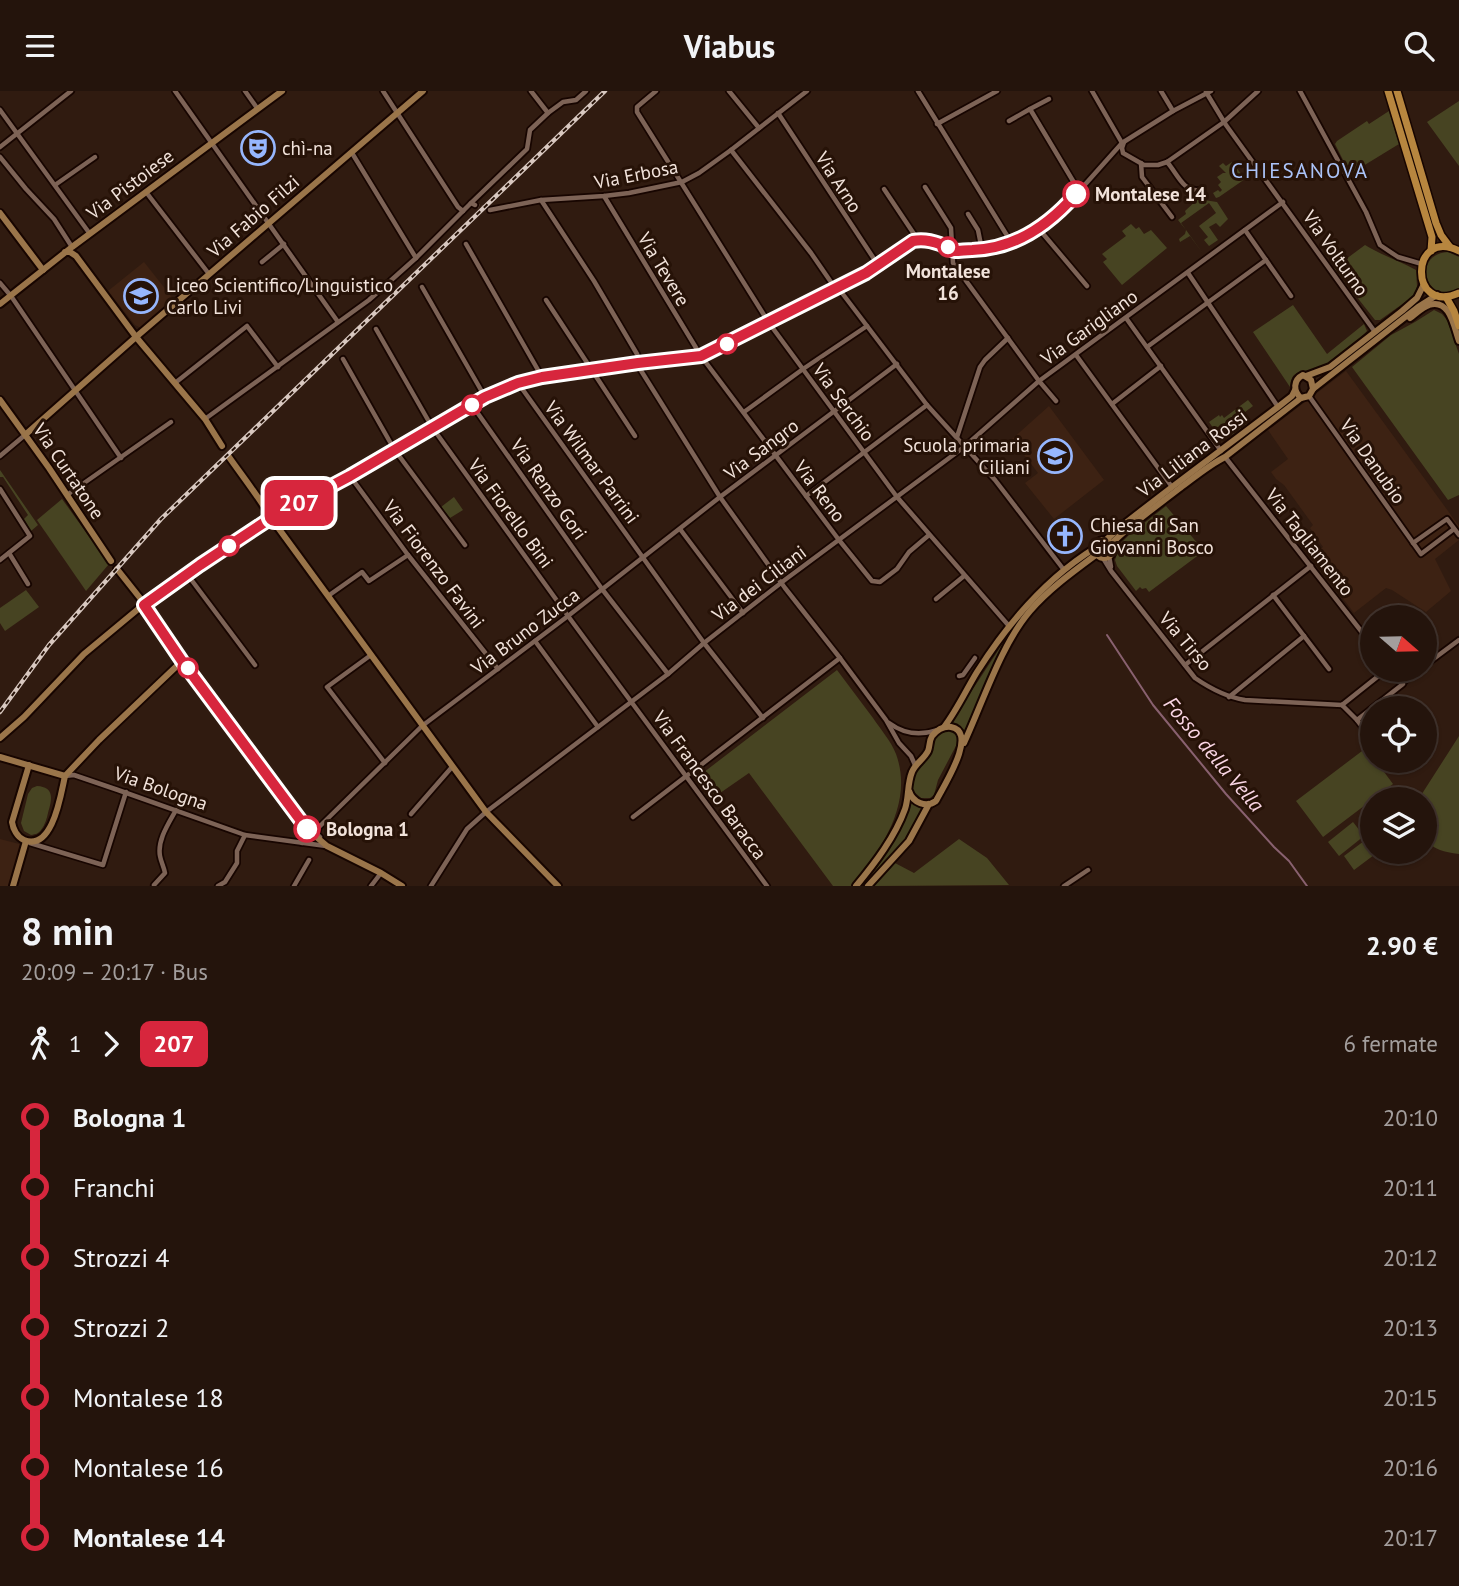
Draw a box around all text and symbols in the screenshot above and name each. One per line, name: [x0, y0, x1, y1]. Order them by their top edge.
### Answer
text: Viabus: [684, 25, 775, 67]
icon: menu: [21, 27, 59, 65]
icon: search: [1400, 27, 1438, 65]
theatre icon: chì-na: [239, 129, 277, 167]
place label: chì-na: [282, 136, 333, 160]
street label: Via Pistoiese: [81, 143, 178, 225]
street label: Via Arno: [810, 146, 868, 217]
street label: Via Erbosa: [591, 154, 680, 194]
district label: CHIESANOVA: [1231, 157, 1369, 184]
street label: Via Fabio Filzi: [201, 169, 304, 263]
marker: Montalese 14: [1063, 181, 1089, 207]
place label: Montalese 14: [1095, 182, 1206, 206]
street label: Via Volturno: [1297, 205, 1374, 300]
street label: Via Tevere: [632, 227, 695, 310]
marker: Montalese 16: [938, 237, 958, 257]
place label: Montalese 16: [906, 259, 990, 305]
place label: Liceo Scientifico/Linguistico Carlo Livi: [166, 273, 393, 319]
school or university icon: Liceo Scientifico/Linguistico Carlo Livi: [122, 277, 160, 315]
street label: Via Garigliano: [1035, 284, 1142, 371]
unlabelled marker: [717, 334, 737, 354]
street label: Via Serchio: [807, 357, 880, 446]
unlabelled marker: [462, 395, 482, 415]
street label: Via Wilmar Parrini: [539, 395, 645, 528]
street label: Via Liliana Rossi: [1131, 404, 1252, 503]
street label: Via Sangro: [718, 413, 803, 485]
street label: Via Danubio: [1334, 413, 1411, 508]
street label: Via Curtatone: [28, 418, 110, 524]
street label: Via Renzo Gori: [505, 433, 593, 544]
place label: Scuola primaria Ciliani: [903, 433, 1030, 479]
school or university icon: Scuola primaria Ciliani: [1036, 437, 1074, 475]
street label: Via Fiorello Bini: [463, 453, 559, 572]
street label: Via Reno: [788, 455, 851, 527]
line badge: 207: [259, 480, 339, 526]
street label: Via Tagliamento: [1260, 483, 1359, 601]
text: 207: [279, 487, 319, 518]
street label: Via Fiorenzo Favini: [377, 494, 490, 633]
place label: Chiesa di San Giovanni Bosco: [1090, 513, 1214, 559]
church icon: Chiesa di San Giovanni Bosco: [1046, 517, 1084, 555]
unlabelled marker: [219, 536, 239, 556]
street label: Via dei Ciliani: [706, 540, 811, 627]
street label: Via Bruno Zucca: [465, 582, 584, 680]
north arrow: [1360, 605, 1437, 683]
map controls: [1360, 605, 1437, 864]
street label: Via Tirso: [1154, 606, 1218, 676]
unlabelled marker: [178, 658, 198, 678]
water label: Fosso della Vella: [1158, 691, 1271, 818]
button: locate: [1360, 696, 1437, 773]
street label: Via Francesco Baracca: [647, 705, 772, 864]
street label: Via Bologna: [110, 760, 211, 815]
button: layers: [1360, 787, 1437, 864]
marker: Bologna 1: [294, 816, 320, 842]
place label: Bologna 1: [326, 817, 409, 841]
text: 8 min: [21, 906, 114, 955]
text: 2.90 €: [1366, 929, 1438, 962]
text: 20:09 – 20:17 · Bus: [21, 957, 208, 986]
icon: walk: [21, 1025, 59, 1063]
icon: forward: [92, 1025, 130, 1063]
text: 207: [154, 1028, 194, 1059]
text: 1: [69, 1029, 82, 1058]
text: 6 fermate: [1343, 1029, 1438, 1058]
text: Bologna 1: [73, 1101, 186, 1134]
text: 20:10: [1383, 1103, 1438, 1132]
text: Franchi: [73, 1171, 155, 1204]
text: 20:11: [1383, 1173, 1438, 1202]
text: Strozzi 4: [73, 1241, 169, 1274]
text: 20:12: [1383, 1243, 1438, 1272]
text: Strozzi 2: [73, 1311, 169, 1344]
text: 20:13: [1383, 1313, 1438, 1342]
text: Montalese 18: [73, 1381, 224, 1414]
text: 20:15: [1383, 1383, 1438, 1412]
text: Montalese 16: [73, 1451, 224, 1484]
text: 20:16: [1383, 1453, 1438, 1482]
text: Montalese 14: [73, 1521, 225, 1554]
text: 20:17: [1383, 1523, 1438, 1552]

